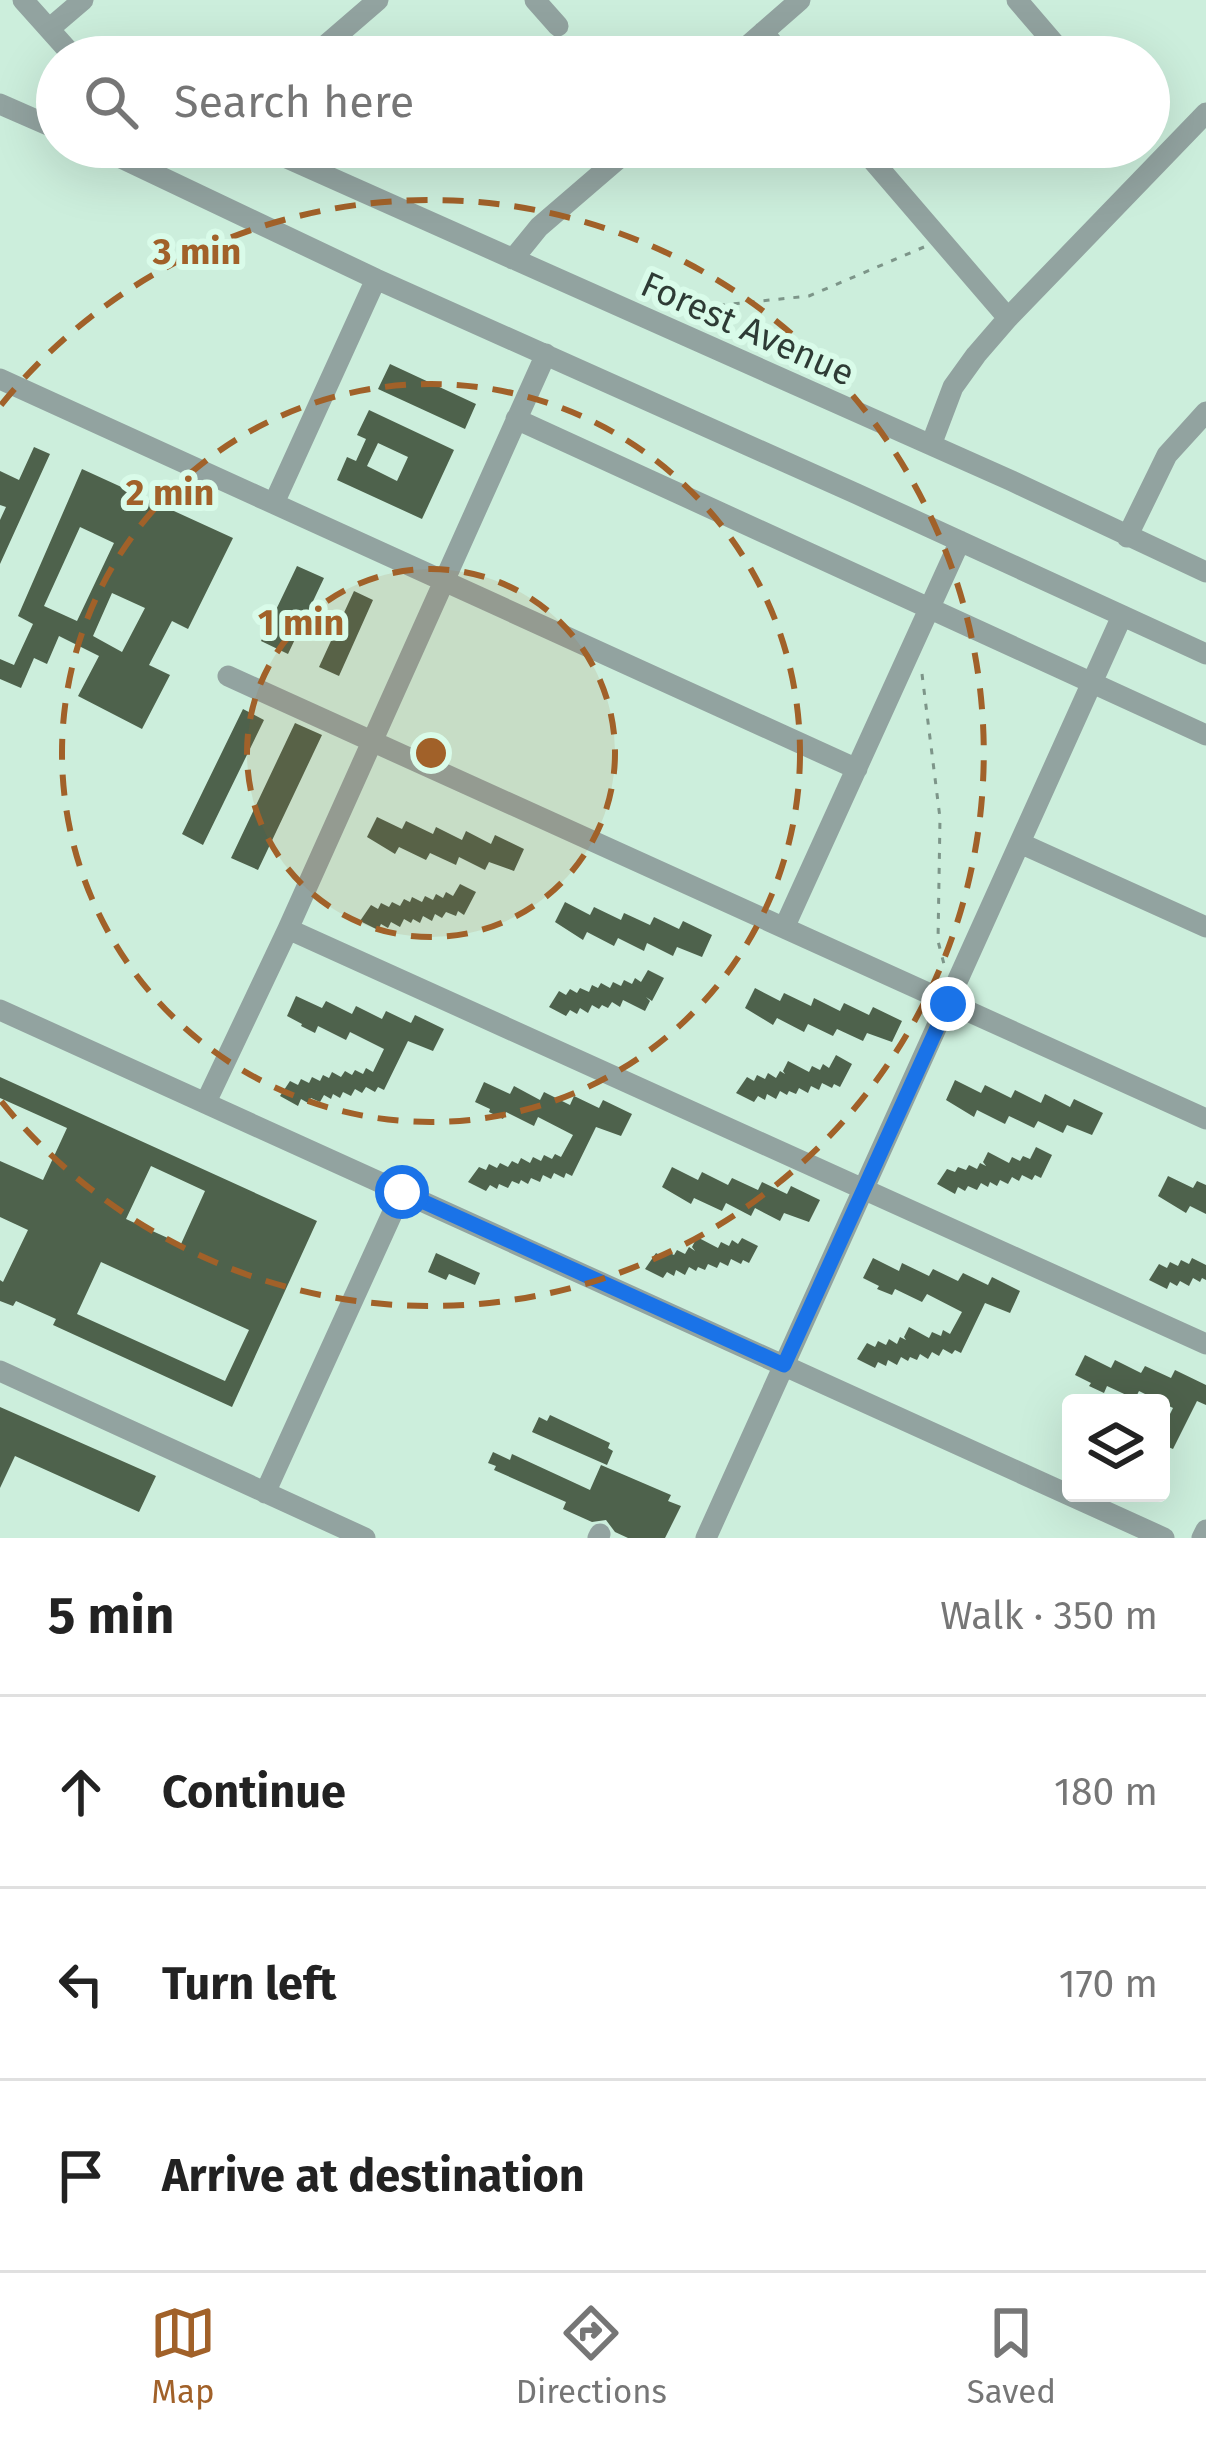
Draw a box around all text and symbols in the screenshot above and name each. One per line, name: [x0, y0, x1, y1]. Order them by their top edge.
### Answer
search box: [36, 36, 1170, 168]
icon: search: [78, 69, 144, 135]
text: Search here: [174, 75, 414, 129]
text: 3 min: [152, 230, 241, 274]
street label: Forest Avenue: [634, 262, 861, 396]
text: 2 min: [126, 471, 214, 515]
text: 1 min: [258, 601, 344, 645]
centre of rings: [410, 732, 452, 774]
route end: [921, 977, 975, 1031]
route start: [375, 1165, 429, 1219]
map controls: [1062, 1394, 1170, 1502]
button: layers: [1062, 1394, 1170, 1502]
text: 5 min: [48, 1585, 174, 1647]
text: Walk · 350 m: [940, 1593, 1158, 1639]
icon: ahead: [48, 1759, 114, 1825]
text: Continue: [162, 1765, 346, 1819]
text: 180 m: [1054, 1769, 1158, 1815]
icon: left: [48, 1951, 114, 2017]
text: Turn left: [162, 1957, 336, 2011]
text: 170 m: [1059, 1961, 1158, 2007]
icon: arrive: [48, 2143, 114, 2209]
text: Arrive at destination: [162, 2149, 585, 2203]
tab: Map: [150, 2300, 216, 2412]
tab: Directions: [516, 2300, 667, 2412]
tab: Saved: [967, 2300, 1056, 2412]

